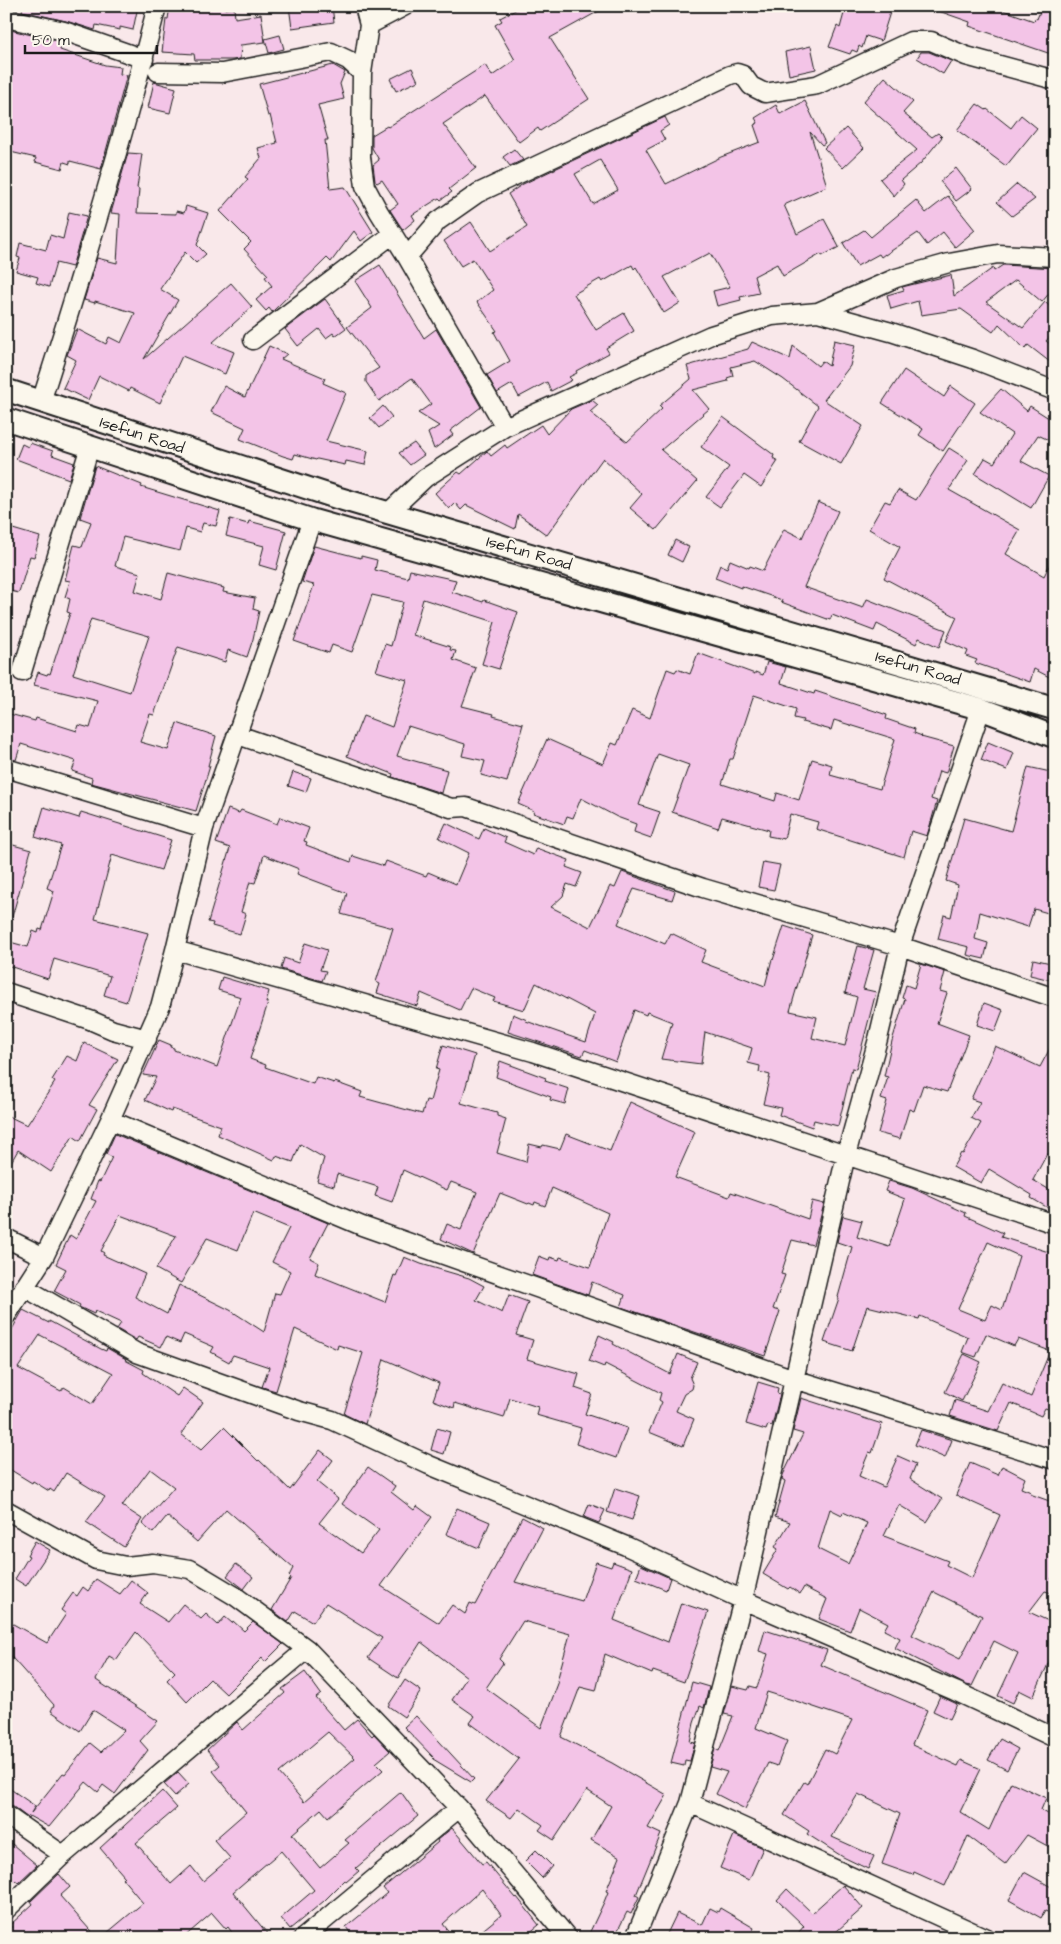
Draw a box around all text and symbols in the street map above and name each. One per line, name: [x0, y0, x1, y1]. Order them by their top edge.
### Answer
scale bar: [25, 22, 158, 54]
text: 50 m: [32, 30, 70, 51]
street label: Isefun Road: [97, 411, 187, 459]
street label: Isefun Road: [484, 530, 574, 576]
street label: Isefun Road: [873, 645, 963, 691]

